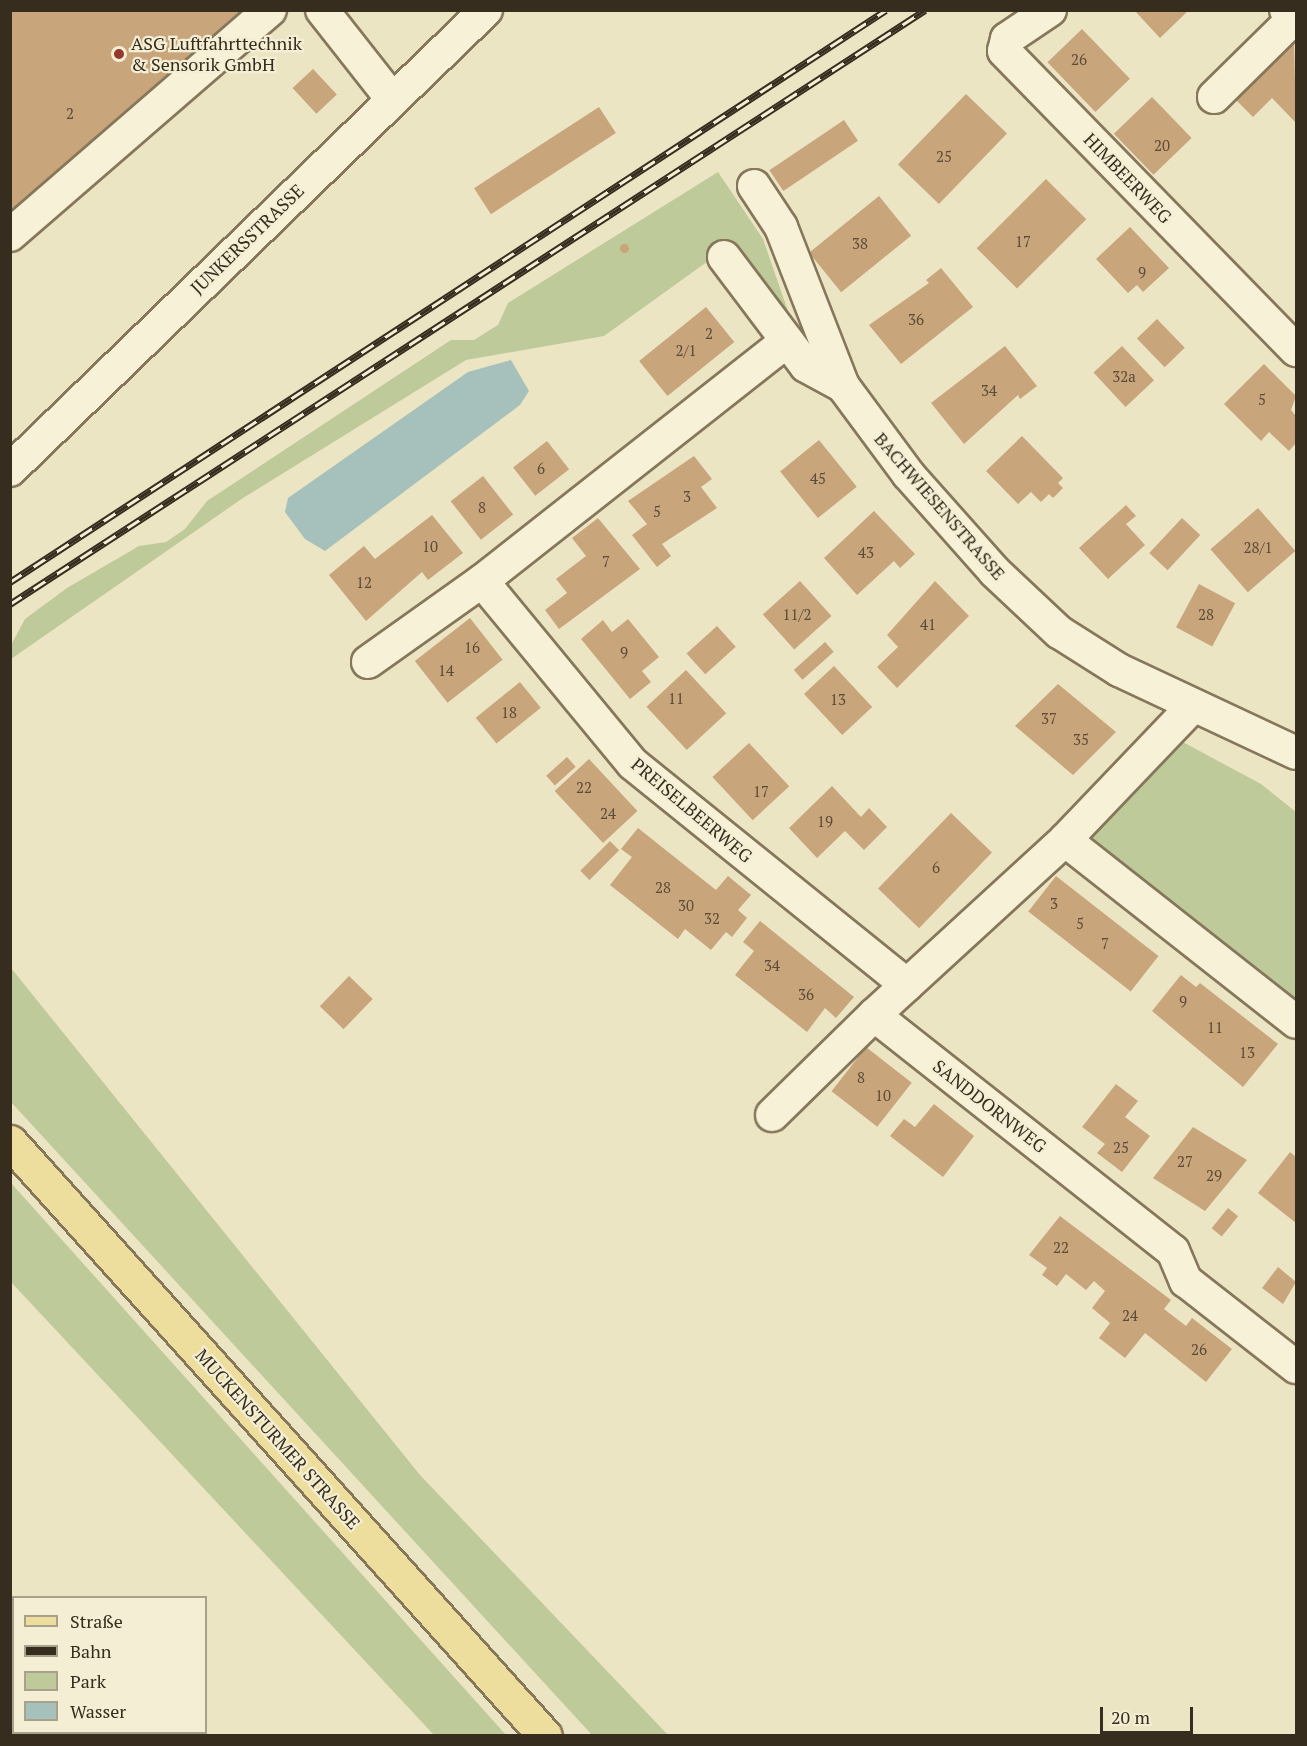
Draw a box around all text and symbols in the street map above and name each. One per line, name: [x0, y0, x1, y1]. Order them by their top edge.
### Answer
place label: ASG Luftfahrttechnik & Sensorik GmbH: [131, 33, 302, 76]
marker: ASG Luftfahrttechnik & Sensorik GmbH: [112, 47, 126, 61]
house number: 26: [1071, 51, 1087, 69]
house number: 2: [66, 105, 74, 123]
street label: HIMBEERWEG: [1080, 128, 1176, 228]
house number: 20: [1154, 137, 1170, 155]
house number: 25: [936, 148, 952, 166]
street label: JUNKERSSTRASSE: [186, 179, 308, 299]
house number: 17: [1015, 233, 1031, 251]
house number: 38: [852, 235, 868, 253]
house number: 9: [1138, 264, 1146, 282]
house number: 36: [908, 311, 924, 329]
house number: 2: [705, 325, 713, 343]
house number: 2/1: [675, 342, 697, 360]
house number: 32a: [1112, 368, 1136, 386]
house number: 34: [981, 382, 997, 400]
house number: 5: [1258, 391, 1266, 409]
street label: BACHWIESENSTRASSE: [870, 428, 1010, 584]
house number: 6: [537, 460, 545, 478]
house number: 45: [810, 470, 826, 488]
house number: 3: [683, 488, 691, 506]
house number: 8: [478, 499, 486, 517]
house number: 5: [653, 503, 661, 521]
house number: 10: [422, 538, 438, 556]
house number: 28/1: [1243, 539, 1273, 557]
house number: 43: [858, 544, 874, 562]
house number: 7: [602, 553, 610, 571]
house number: 12: [356, 574, 372, 592]
house number: 11/2: [782, 606, 812, 624]
house number: 28: [1198, 606, 1214, 624]
house number: 41: [920, 616, 936, 634]
house number: 16: [464, 639, 480, 657]
house number: 9: [620, 644, 628, 662]
house number: 14: [438, 662, 454, 680]
house number: 11: [668, 690, 684, 708]
house number: 13: [830, 691, 846, 709]
house number: 18: [501, 704, 517, 722]
house number: 37: [1041, 710, 1057, 728]
house number: 35: [1073, 731, 1089, 749]
street label: PREISELBEERWEG: [627, 753, 757, 867]
house number: 22: [576, 779, 592, 797]
house number: 17: [753, 783, 769, 801]
house number: 24: [600, 805, 616, 823]
house number: 19: [817, 813, 833, 831]
house number: 6: [932, 859, 940, 877]
house number: 28: [655, 879, 671, 897]
house number: 3: [1050, 895, 1058, 913]
house number: 30: [678, 897, 694, 915]
house number: 32: [704, 910, 720, 928]
house number: 5: [1076, 915, 1084, 933]
house number: 7: [1101, 935, 1109, 953]
house number: 34: [764, 957, 780, 975]
house number: 36: [798, 986, 814, 1004]
house number: 9: [1179, 993, 1187, 1011]
house number: 11: [1207, 1019, 1223, 1037]
house number: 13: [1239, 1044, 1255, 1062]
street label: SANDDORNWEG: [929, 1055, 1051, 1157]
house number: 8: [857, 1069, 865, 1087]
house number: 10: [875, 1087, 891, 1105]
house number: 25: [1113, 1139, 1129, 1157]
house number: 27: [1177, 1153, 1193, 1171]
house number: 29: [1206, 1167, 1222, 1185]
house number: 22: [1053, 1239, 1069, 1257]
house number: 24: [1122, 1307, 1138, 1325]
house number: 26: [1191, 1341, 1207, 1359]
street label: MUCKENSTURMER STRASSE: [191, 1344, 365, 1534]
legend: [12, 1596, 207, 1734]
text: Straße: [70, 1609, 123, 1633]
text: Bahn: [70, 1639, 111, 1663]
text: Park: [70, 1669, 106, 1693]
scale bar: [1103, 1695, 1196, 1733]
text: Wasser: [70, 1699, 126, 1723]
text: 20 m: [1111, 1705, 1150, 1729]

